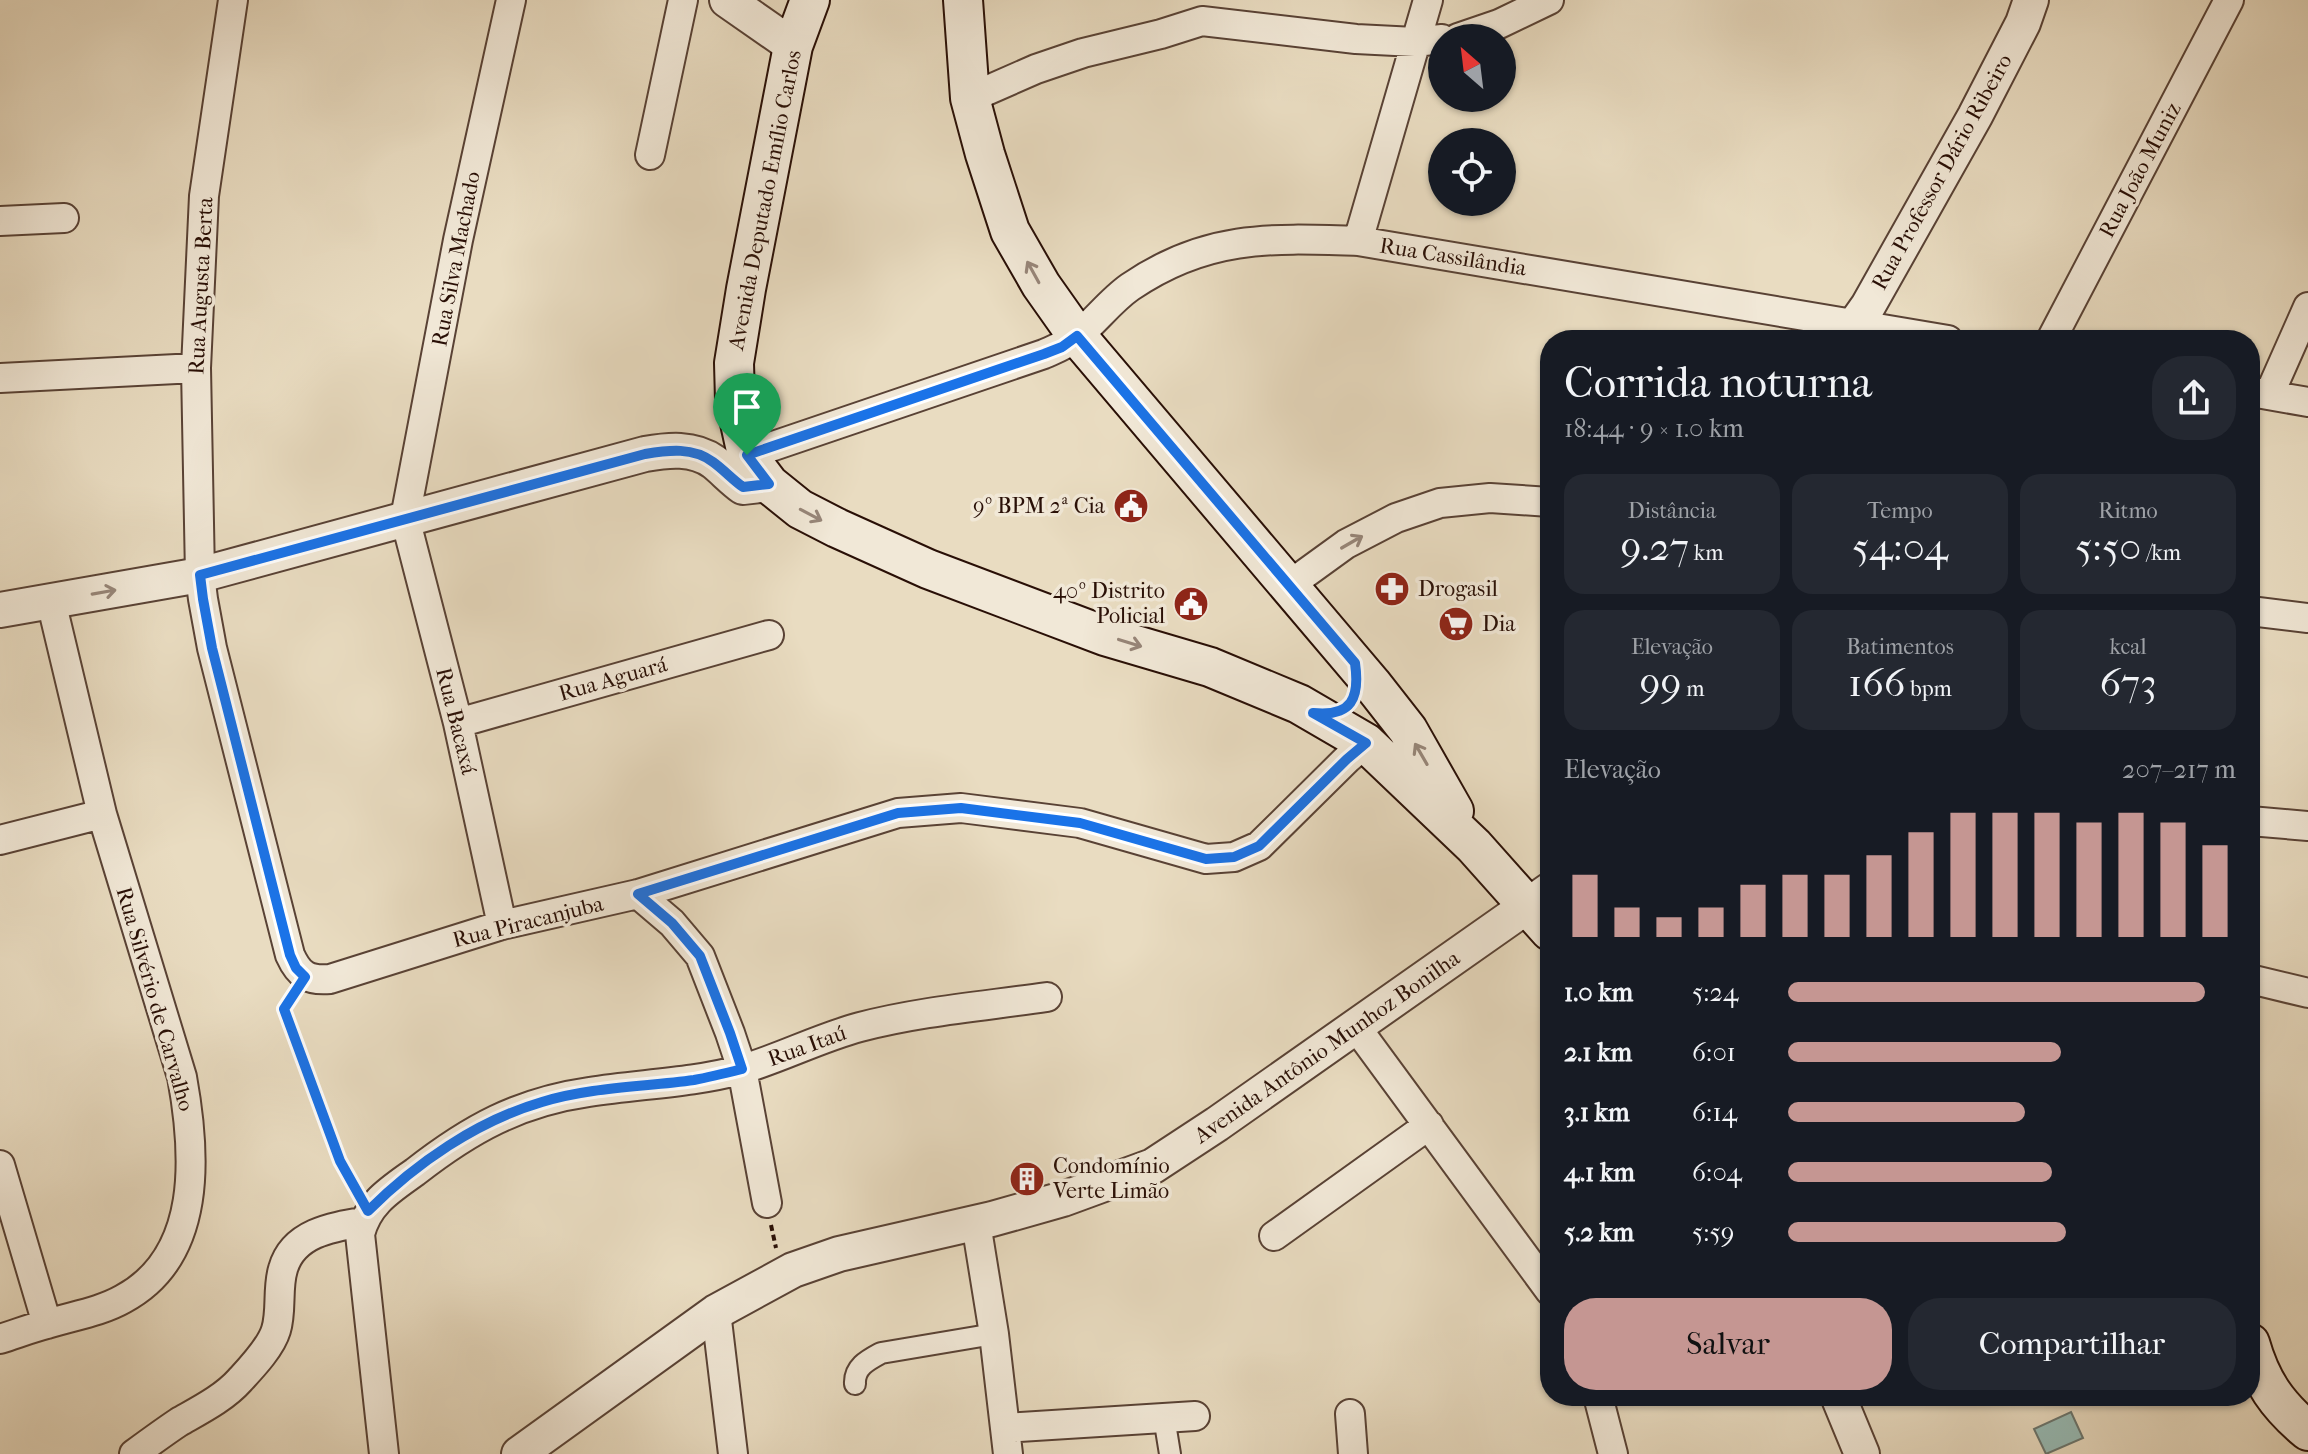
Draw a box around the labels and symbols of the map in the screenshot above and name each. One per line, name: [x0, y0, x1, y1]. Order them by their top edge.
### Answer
north arrow: [1428, 24, 1516, 112]
street label: Avenida Deputado Emílio Carlos: [723, 48, 807, 353]
street label: Rua Professor Dário Ribeiro: [1866, 50, 2018, 294]
street label: Rua João Muniz: [2093, 98, 2187, 242]
street label: Rua Silva Machado: [426, 169, 486, 349]
street label: Rua Augusta Berta: [183, 196, 219, 375]
street label: Rua Cassilândia: [1378, 233, 1529, 282]
one-way arrow: [1025, 261, 1041, 284]
pin: [713, 373, 781, 455]
public building icon: 9º BPM 2ª Cia: [1112, 487, 1150, 525]
place label: 9º BPM 2ª Cia: [973, 493, 1106, 519]
one-way arrow: [799, 508, 823, 524]
one-way arrow: [1340, 534, 1363, 550]
pharmacy icon: Drogasil: [1373, 570, 1411, 608]
place label: Drogasil: [1418, 576, 1498, 602]
place label: 40º Distrito Policial: [1053, 578, 1165, 629]
one-way arrow: [91, 583, 117, 598]
public building icon: 40º Distrito Policial: [1172, 585, 1210, 623]
supermarket icon: Dia: [1437, 605, 1475, 643]
place label: Dia: [1482, 611, 1516, 637]
one-way arrow: [1117, 637, 1143, 652]
street label: Rua Aguará: [556, 651, 671, 707]
street label: Rua Bacaxá: [430, 665, 482, 778]
one-way arrow: [1413, 743, 1429, 766]
street label: Rua Silvério de Carvalho: [111, 884, 199, 1114]
street label: Rua Piracanjuba: [450, 890, 607, 953]
street label: Avenida Antônio Munhoz Bonilha: [1188, 945, 1465, 1149]
street label: Rua Itaú: [764, 1020, 850, 1072]
place label: Condomínio Verte Limão: [1052, 1153, 1170, 1204]
building icon: Condomínio Verte Limão: [1008, 1160, 1046, 1198]

